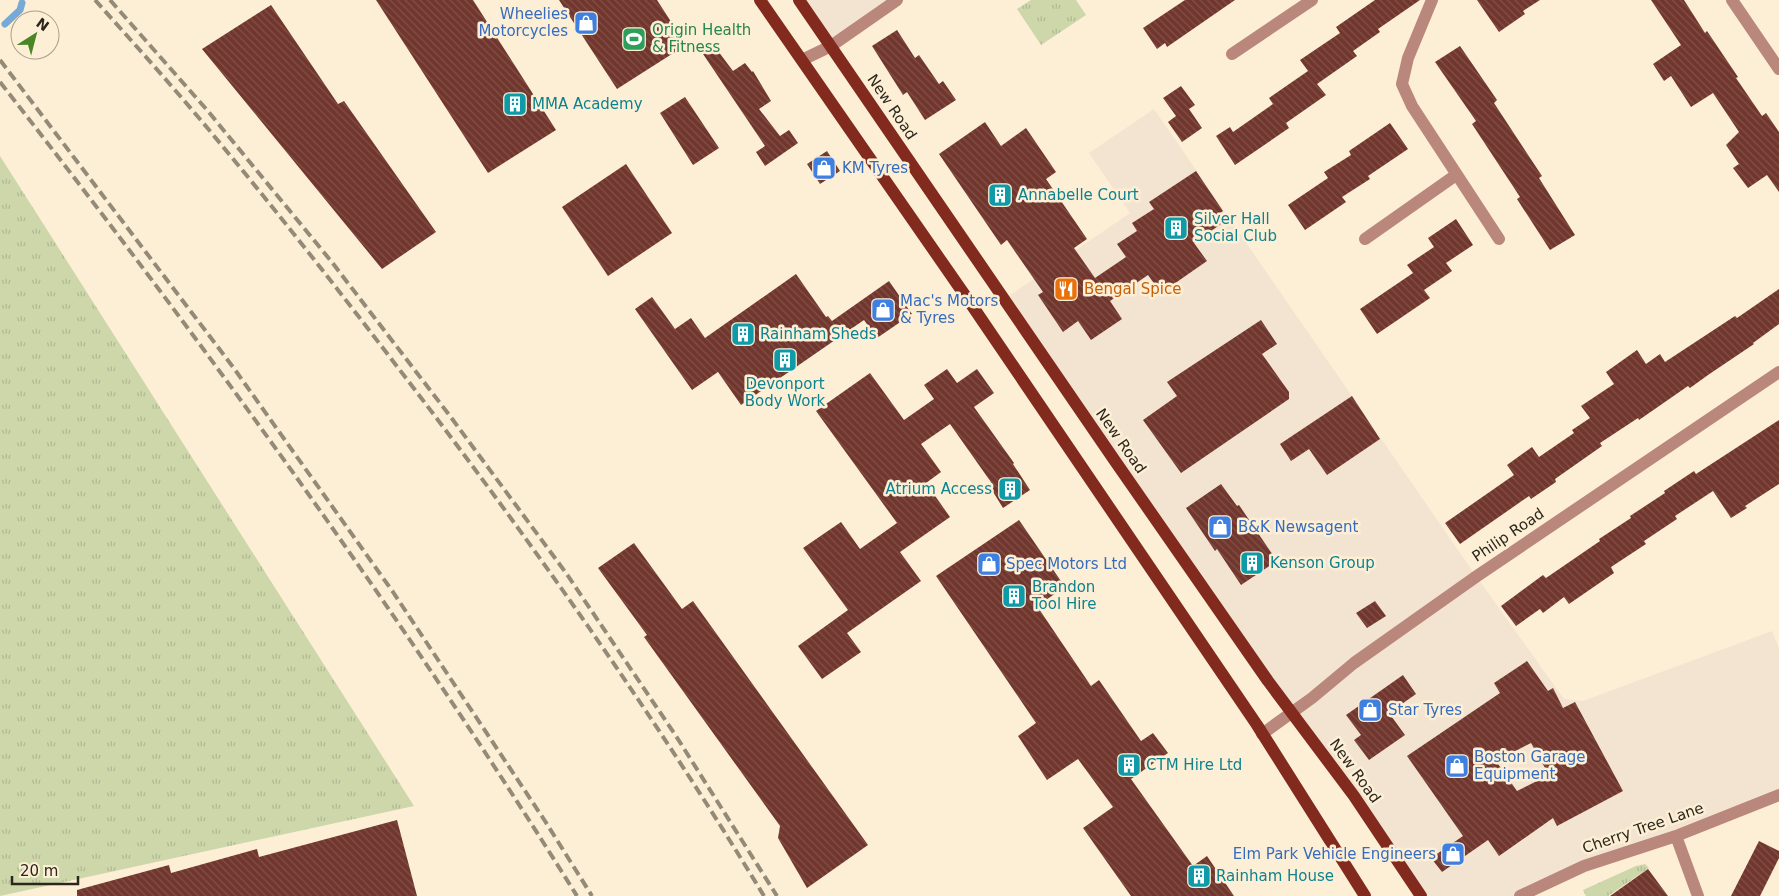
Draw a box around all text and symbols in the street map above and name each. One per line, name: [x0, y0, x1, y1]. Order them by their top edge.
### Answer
place label: Wheelies Motorcycles: [478, 5, 568, 40]
north arrow: [10, 10, 60, 60]
shop icon: Wheelies Motorcycles: [573, 10, 599, 36]
text: N: [33, 15, 52, 34]
place label: Origin Health & Fitness: [652, 21, 751, 56]
sports icon: Origin Health & Fitness: [621, 26, 647, 52]
street label: New Road: [864, 71, 920, 143]
building icon: MMA Academy: [502, 91, 528, 117]
place label: MMA Academy: [532, 95, 643, 113]
shop icon: KM Tyres: [811, 155, 837, 181]
place label: KM Tyres: [842, 159, 908, 177]
building icon: Annabelle Court: [987, 182, 1013, 208]
place label: Annabelle Court: [1018, 186, 1139, 204]
place label: Silver Hall Social Club: [1194, 210, 1277, 245]
building icon: Silver Hall Social Club: [1163, 215, 1189, 241]
restaurant icon: Bengal Spice: [1053, 276, 1079, 302]
place label: Bengal Spice: [1084, 280, 1181, 298]
place label: Mac's Motors & Tyres: [900, 292, 998, 327]
shop icon: Mac's Motors & Tyres: [870, 297, 896, 323]
building icon: Rainham Sheds: [730, 321, 756, 347]
place label: Rainham Sheds: [760, 325, 877, 343]
building icon: Devonport Body Work: [772, 347, 798, 373]
place label: Devonport Body Work: [745, 375, 826, 410]
street label: New Road: [1092, 405, 1150, 477]
building icon: Atrium Access: [997, 476, 1023, 502]
place label: Atrium Access: [886, 480, 992, 498]
street label: Philip Road: [1469, 504, 1547, 566]
shop icon: B&K Newsagent: [1207, 514, 1233, 540]
place label: B&K Newsagent: [1238, 518, 1359, 536]
building icon: Kenson Group: [1239, 550, 1265, 576]
shop icon: Spec Motors Ltd: [976, 551, 1002, 577]
place label: Kenson Group: [1270, 554, 1375, 572]
place label: Spec Motors Ltd: [1006, 555, 1127, 573]
place label: Brandon Tool Hire: [1031, 578, 1096, 613]
building icon: Brandon Tool Hire: [1001, 583, 1027, 609]
shop icon: Star Tyres: [1357, 697, 1383, 723]
place label: Star Tyres: [1388, 701, 1462, 719]
street label: New Road: [1326, 735, 1384, 807]
place label: Boston Garage Equipment: [1474, 748, 1586, 783]
building icon: CTM Hire Ltd: [1116, 752, 1142, 778]
shop icon: Boston Garage Equipment: [1444, 753, 1470, 779]
place label: CTM Hire Ltd: [1146, 756, 1242, 774]
street label: Cherry Tree Lane: [1580, 799, 1706, 857]
shop icon: Elm Park Vehicle Engineers: [1440, 841, 1466, 867]
place label: Elm Park Vehicle Engineers: [1233, 845, 1436, 863]
scale bar: [12, 854, 79, 886]
text: 20 m: [20, 862, 58, 880]
building icon: Rainham House: [1186, 863, 1212, 889]
place label: Rainham House: [1216, 867, 1334, 885]

